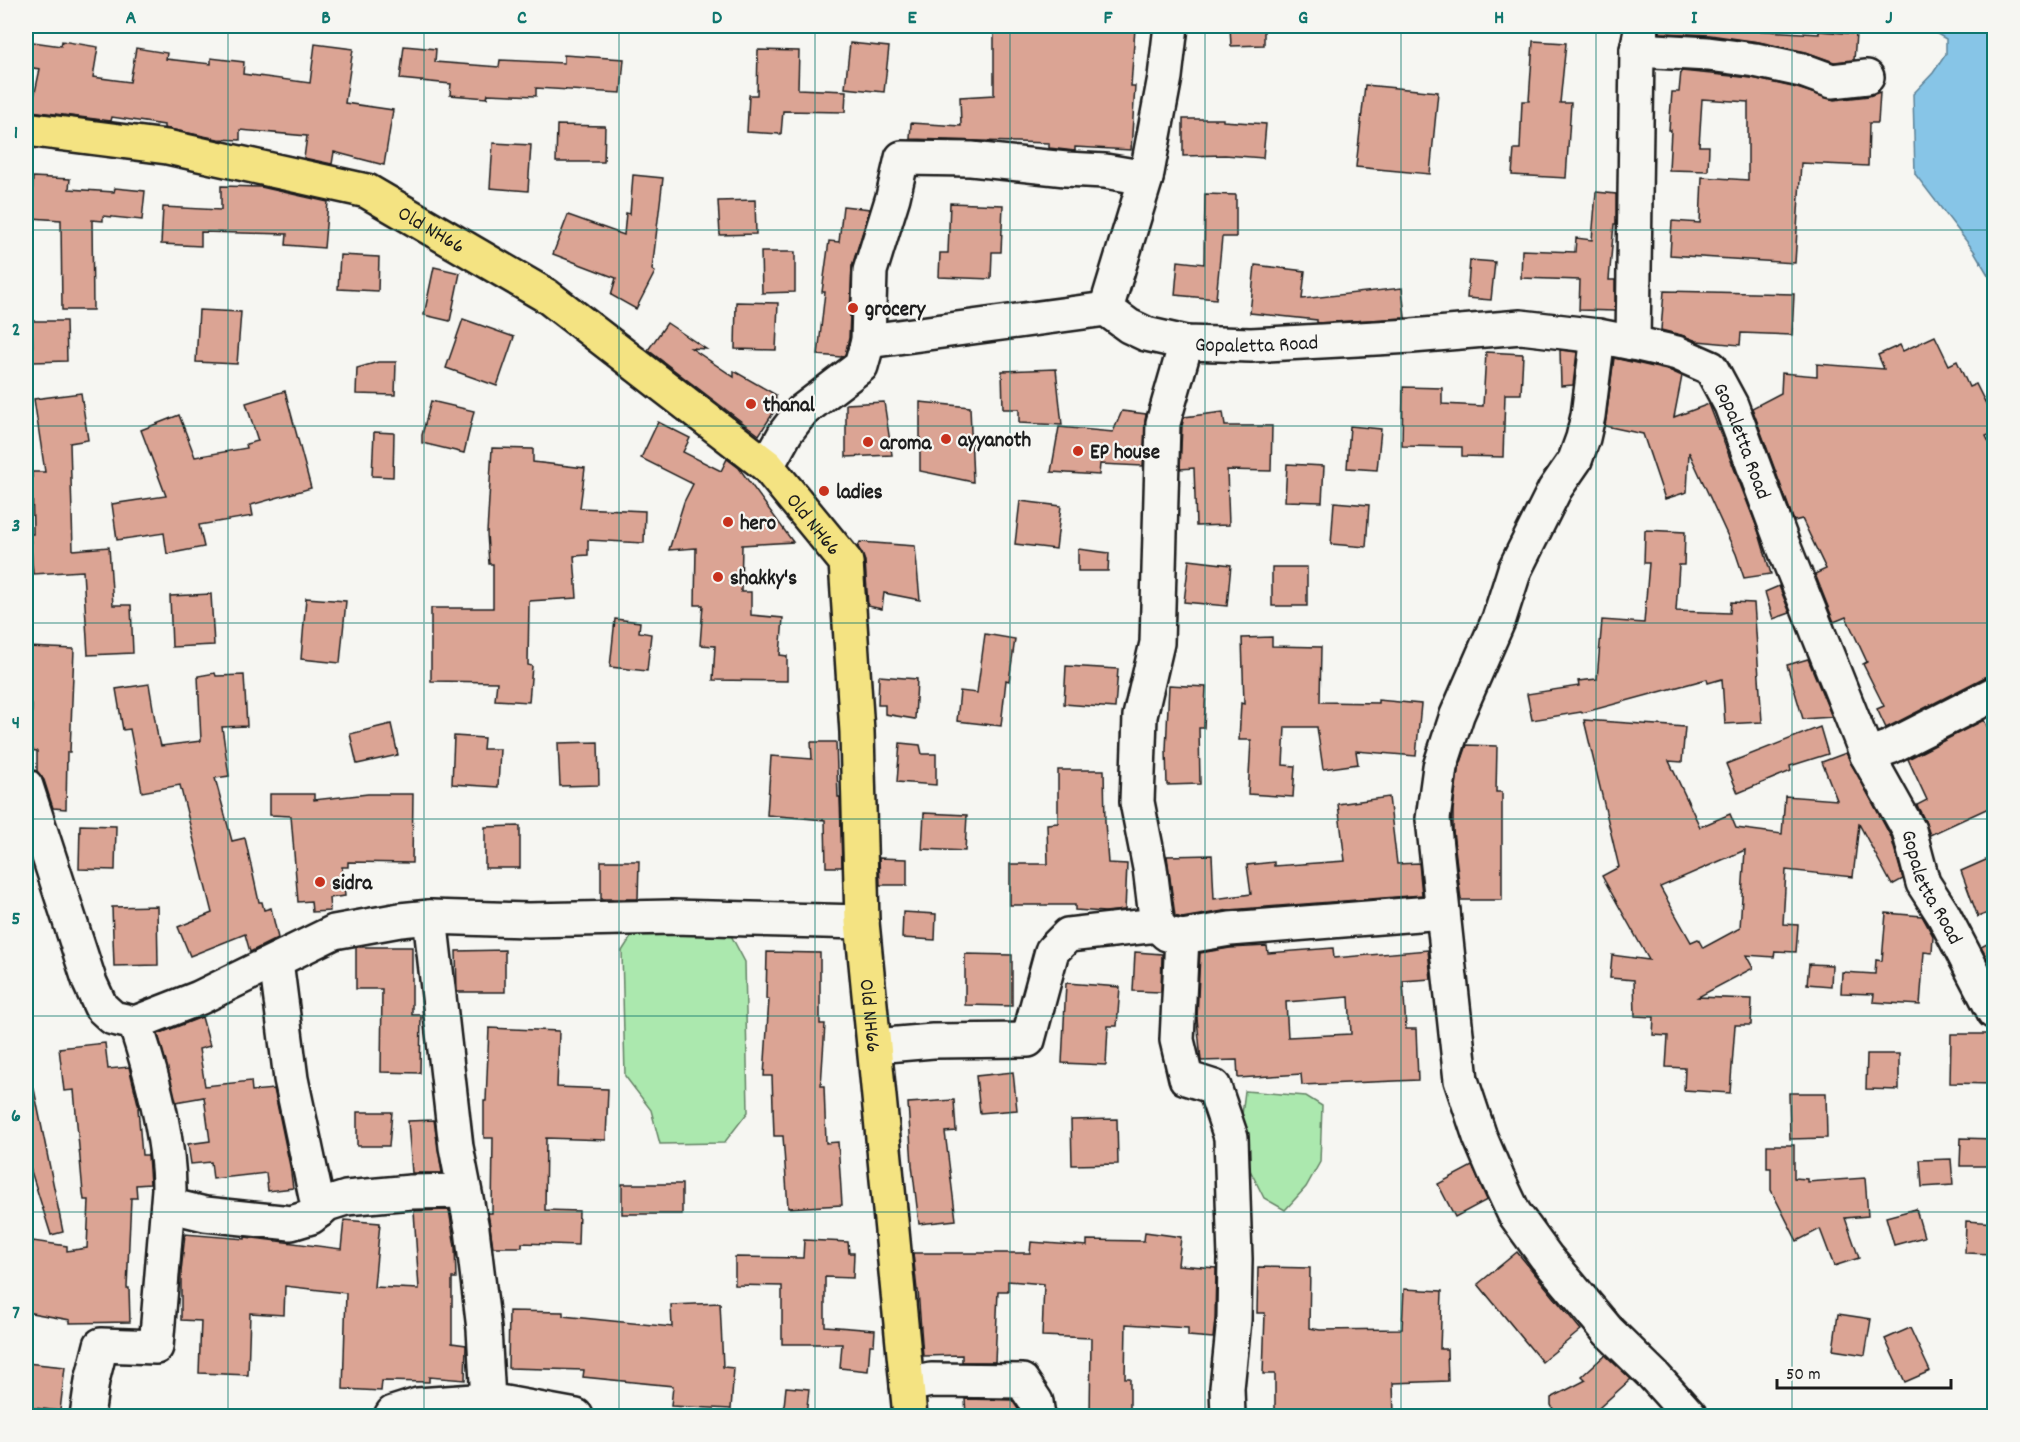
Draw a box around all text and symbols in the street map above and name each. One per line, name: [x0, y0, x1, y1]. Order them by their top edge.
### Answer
text: A: [126, 5, 137, 33]
text: B: [321, 5, 331, 33]
text: C: [517, 5, 527, 33]
text: D: [712, 5, 723, 33]
text: E: [907, 5, 917, 33]
text: F: [1104, 5, 1114, 33]
text: G: [1298, 5, 1308, 33]
text: H: [1494, 5, 1504, 33]
text: I: [1691, 5, 1698, 33]
text: J: [1885, 5, 1893, 33]
text: 1: [14, 120, 18, 148]
street label: Old NH66: [391, 200, 470, 263]
place label: grocery: [865, 296, 927, 326]
marker: grocery: [846, 301, 860, 315]
text: 2: [12, 317, 20, 345]
street label: Gopaletta Road: [1194, 329, 1319, 363]
street label: Gopaletta Road: [1704, 378, 1777, 504]
place label: thanal: [763, 392, 816, 422]
marker: thanal: [744, 397, 758, 411]
place label: ayyanoth: [958, 427, 1032, 457]
place label: aroma: [880, 430, 932, 460]
marker: ayyanoth: [939, 432, 953, 446]
marker: aroma: [861, 435, 875, 449]
place label: EP house: [1090, 439, 1160, 469]
marker: EP house: [1071, 444, 1085, 458]
place label: ladies: [836, 479, 883, 509]
marker: ladies: [817, 484, 831, 498]
street label: Old NH66: [777, 488, 847, 563]
place label: hero: [740, 510, 776, 540]
text: 3: [12, 513, 20, 541]
marker: hero: [721, 515, 735, 529]
place label: shakky's: [730, 565, 797, 595]
marker: shakky's: [711, 570, 725, 584]
text: 4: [12, 710, 20, 738]
street label: Gopaletta Road: [1892, 827, 1968, 951]
place label: sidra: [332, 870, 373, 900]
marker: sidra: [313, 875, 327, 889]
text: 5: [11, 906, 21, 934]
street label: Old NH66: [850, 978, 887, 1054]
text: 6: [11, 1103, 21, 1131]
text: 7: [12, 1300, 20, 1328]
scale bar: [1777, 1352, 1951, 1390]
text: 50 m: [1786, 1363, 1821, 1388]

